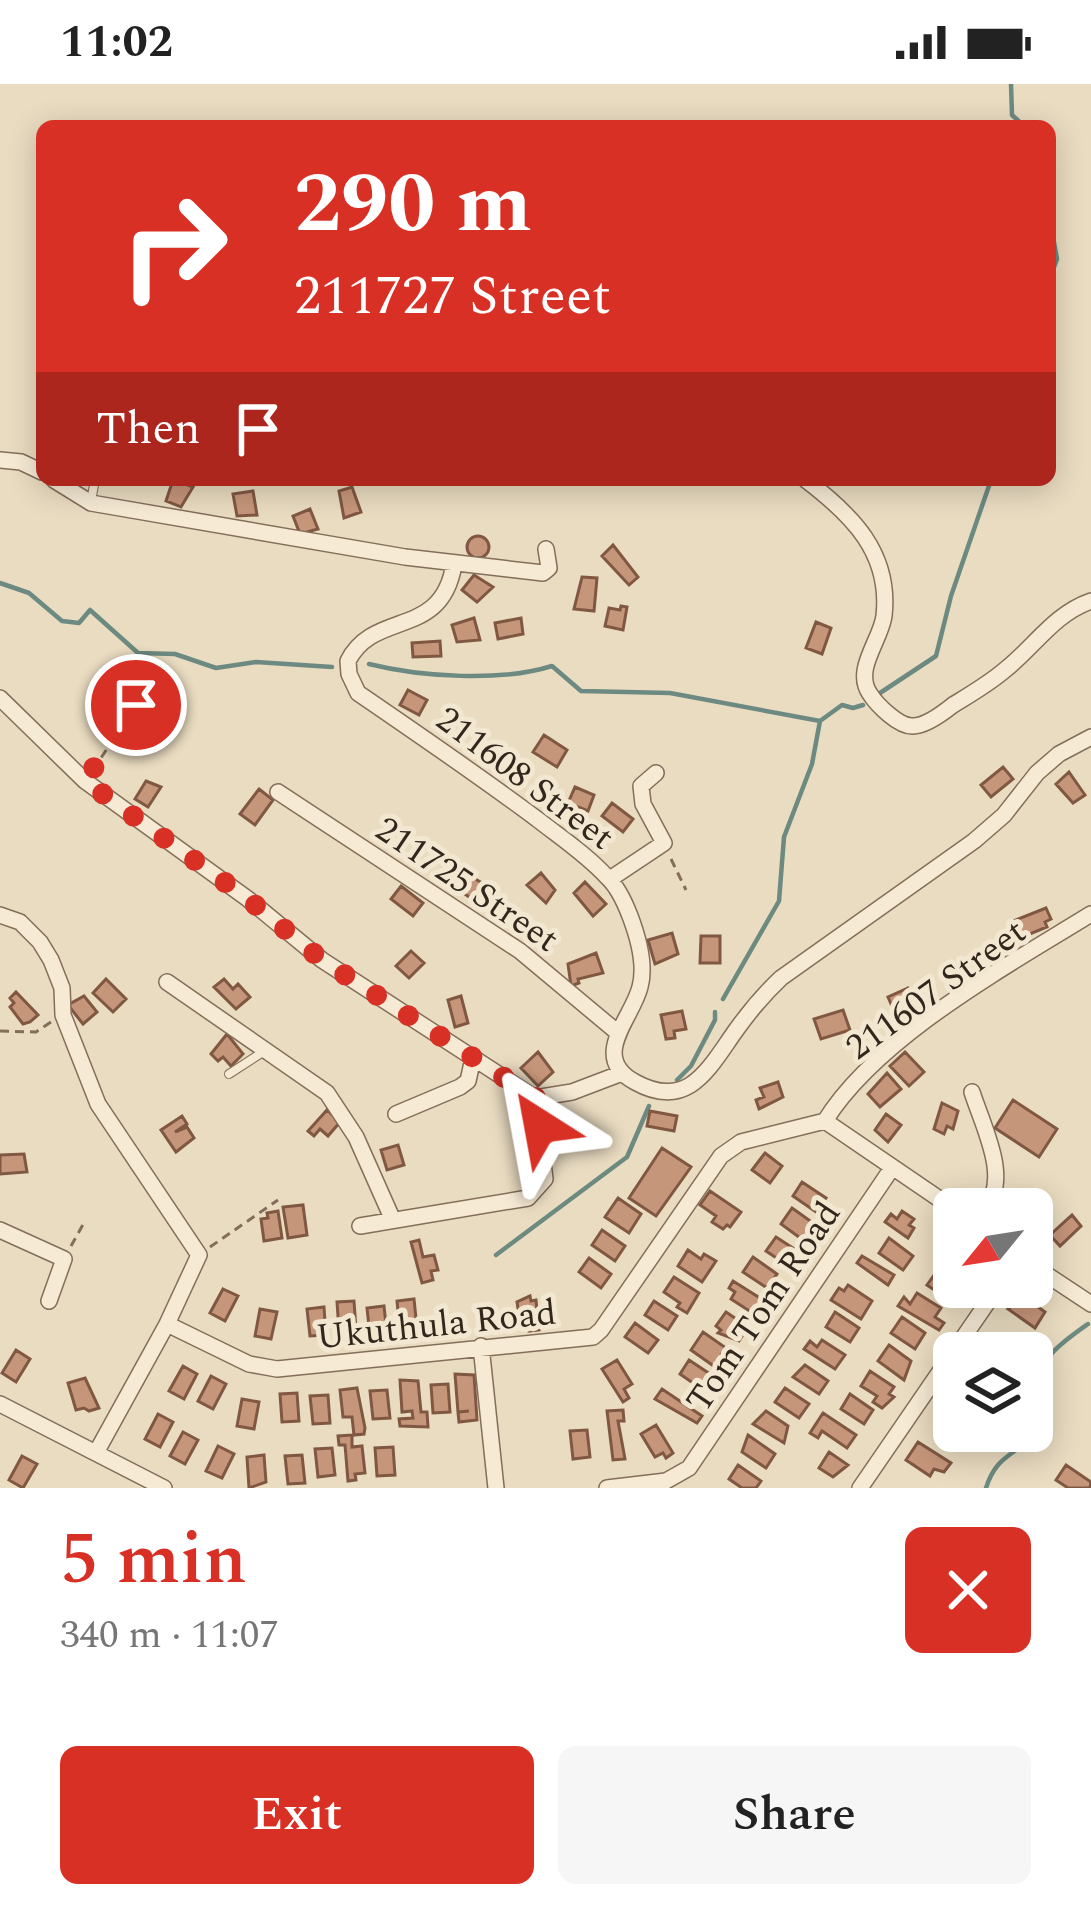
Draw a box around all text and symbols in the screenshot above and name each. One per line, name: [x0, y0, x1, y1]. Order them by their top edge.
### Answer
text: 11:02: [60, 8, 173, 77]
text: 290 m: [294, 141, 532, 269]
icon: right: [96, 168, 252, 324]
text: 211727 Street: [294, 256, 611, 338]
text: Then: [96, 395, 201, 464]
icon: arrive: [225, 396, 291, 462]
pin: [85, 654, 187, 756]
icon: arrive: [103, 672, 169, 738]
street label: 211608 Street: [424, 693, 625, 865]
street label: 211725 Street: [364, 803, 570, 967]
street label: 211607 Street: [835, 906, 1038, 1074]
position arrow: [477, 1063, 603, 1189]
north arrow: [933, 1188, 1053, 1308]
map controls: [933, 1188, 1053, 1452]
street label: Tom Tom Road: [673, 1191, 855, 1424]
street label: Ukuthula Road: [314, 1286, 559, 1365]
button: layers: [933, 1332, 1053, 1452]
text: 5 min: [60, 1506, 247, 1615]
button: close: [905, 1527, 1031, 1653]
text: 340 m · 11:07: [60, 1606, 279, 1665]
button: Exit: [60, 1746, 534, 1884]
button: Share: [558, 1746, 1031, 1884]

